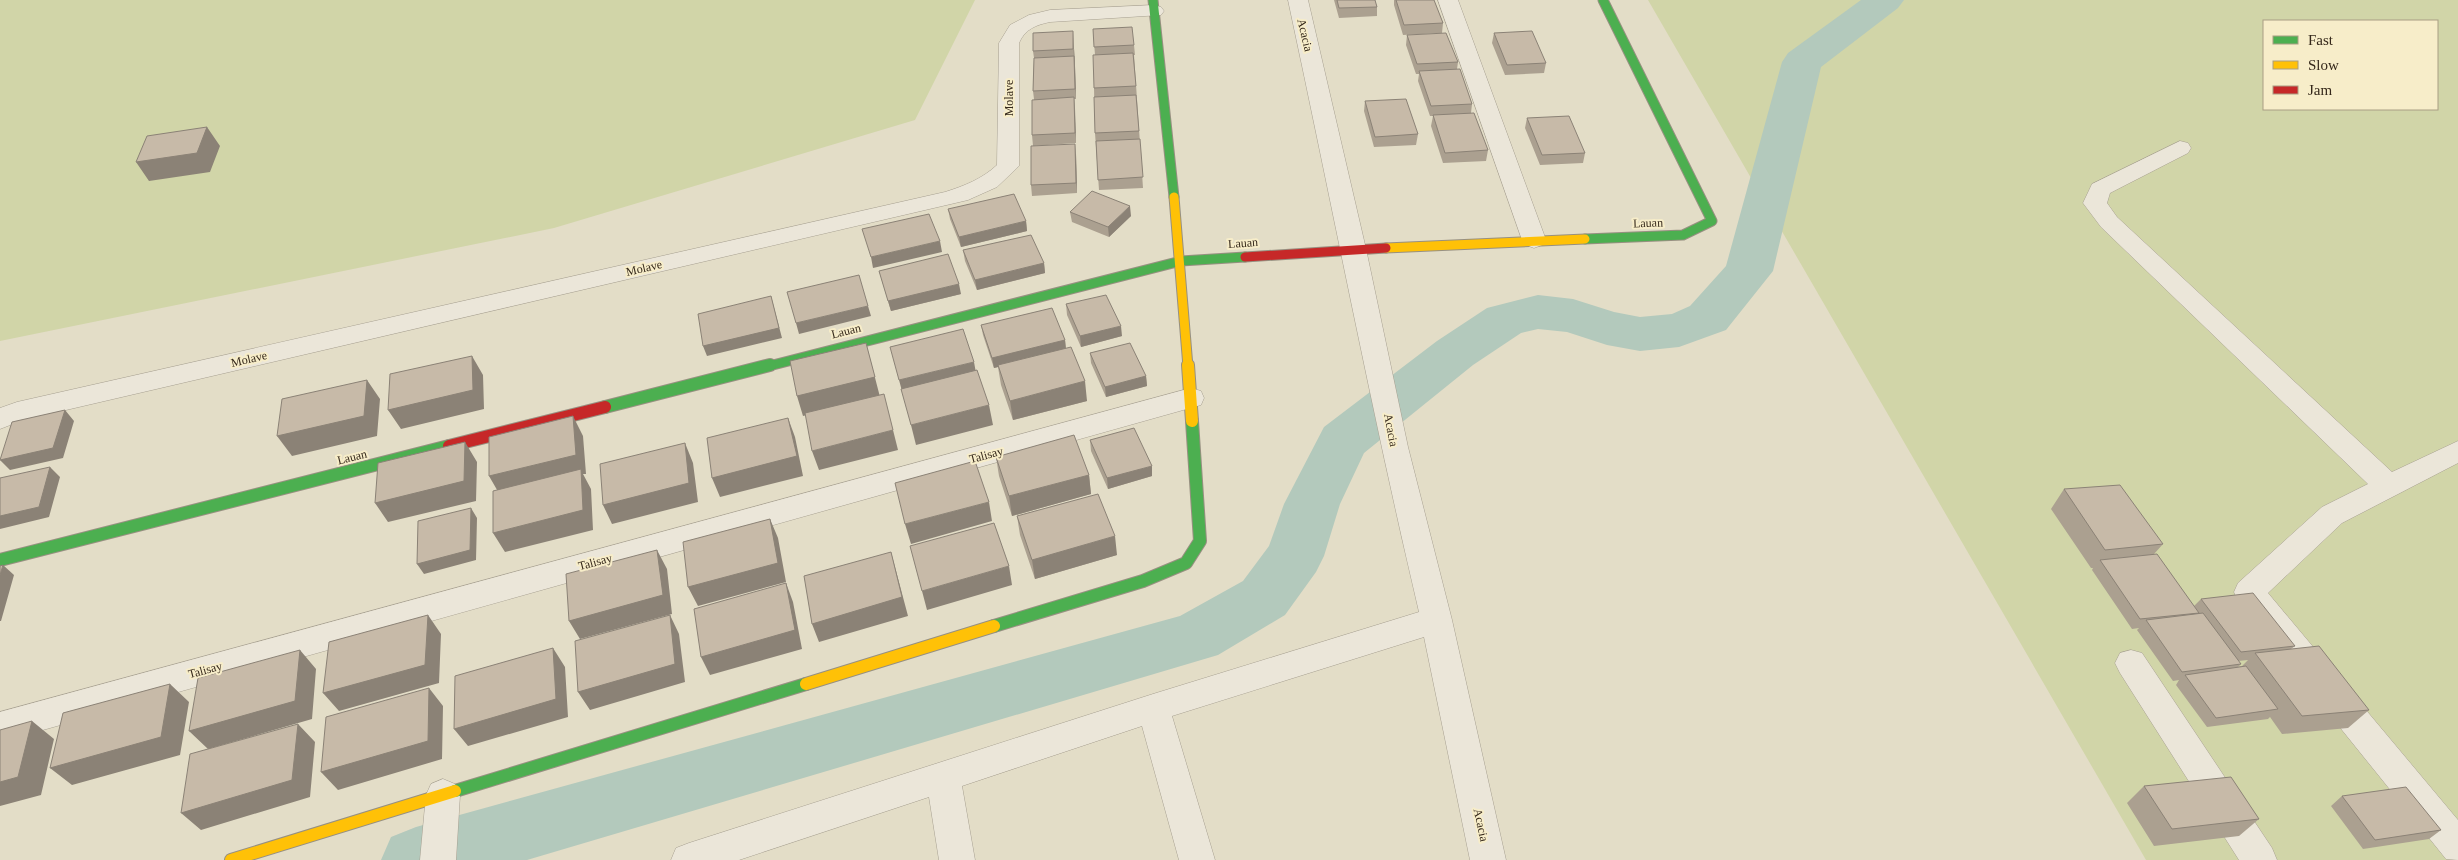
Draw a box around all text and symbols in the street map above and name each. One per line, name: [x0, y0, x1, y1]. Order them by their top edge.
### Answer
street label: Acacia: [1294, 17, 1316, 53]
legend: [2263, 20, 2438, 110]
text: Fast: [2308, 32, 2334, 48]
text: Slow: [2308, 57, 2339, 73]
street label: Molave: [1002, 80, 1016, 116]
text: Jam: [2308, 82, 2332, 98]
street label: Lauan: [1633, 215, 1663, 231]
street label: Lauan: [1228, 235, 1258, 251]
street label: Molave: [625, 257, 663, 279]
street label: Lauan: [830, 321, 862, 341]
street label: Molave: [230, 348, 268, 370]
street label: Acacia: [1381, 412, 1401, 448]
street label: Talisay: [968, 444, 1004, 466]
street label: Lauan: [336, 447, 368, 467]
street label: Talisay: [577, 551, 613, 573]
street label: Talisay: [187, 659, 223, 681]
street label: Acacia: [1471, 807, 1491, 843]

